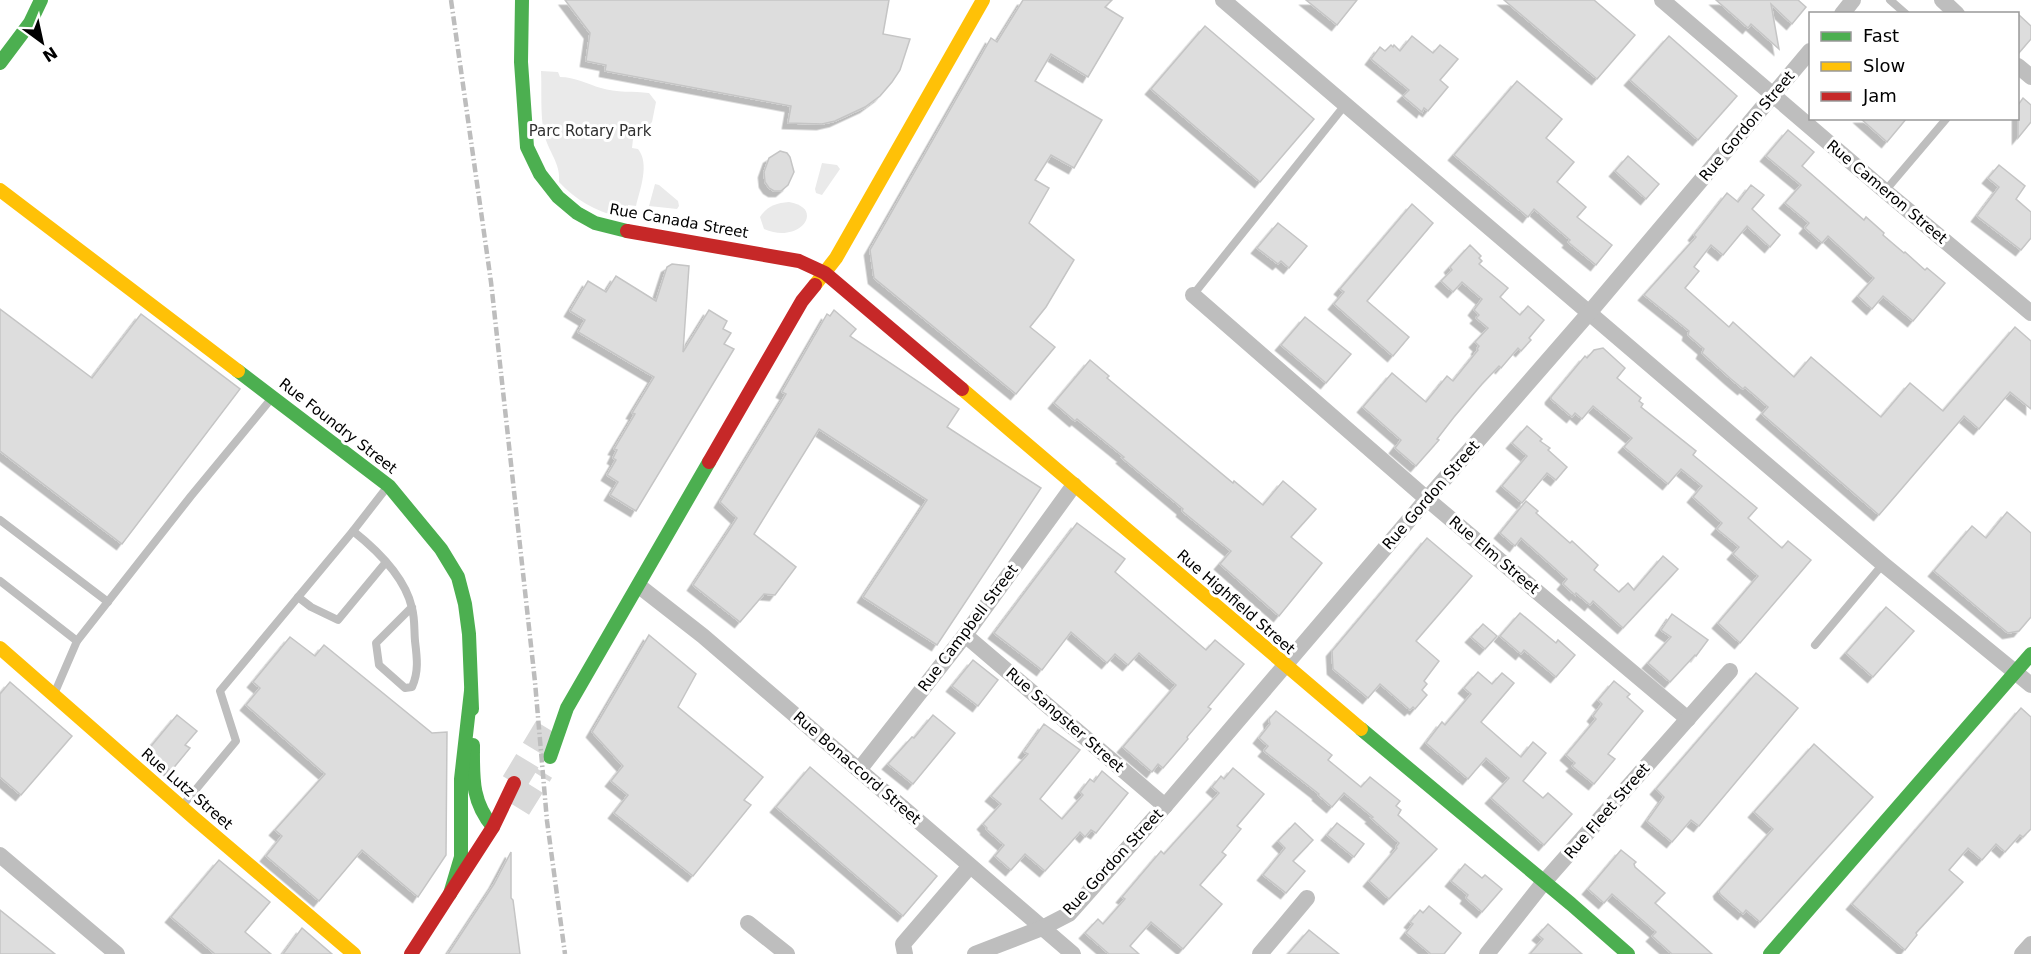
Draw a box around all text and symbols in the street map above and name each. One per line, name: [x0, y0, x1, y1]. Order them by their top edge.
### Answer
north arrow: [12, 12, 72, 72]
legend: [1809, 12, 2019, 120]
text: Fast: [1863, 25, 1899, 46]
text: N: [39, 43, 61, 66]
text: Slow: [1863, 55, 1905, 76]
street label: Rue Gordon Street: [1696, 67, 1798, 185]
text: Jam: [1862, 85, 1897, 106]
park label: Parc Rotary Park: [529, 122, 652, 140]
street label: Rue Cameron Street: [1823, 136, 1951, 248]
street label: Rue Canada Street: [608, 200, 750, 242]
street label: Rue Foundry Street: [276, 374, 401, 478]
street label: Rue Gordon Street: [1379, 437, 1483, 553]
street label: Rue Elm Street: [1445, 512, 1543, 598]
street label: Rue Highfield Street: [1173, 546, 1299, 658]
street label: Rue Campbell Street: [914, 561, 1022, 695]
street label: Rue Sangster Street: [1002, 664, 1128, 776]
street label: Rue Bonaccord Street: [790, 708, 924, 828]
street label: Rue Lutz Street: [138, 744, 236, 834]
street label: Rue Fleet Street: [1561, 759, 1653, 862]
street label: Rue Gordon Street: [1059, 805, 1167, 919]

